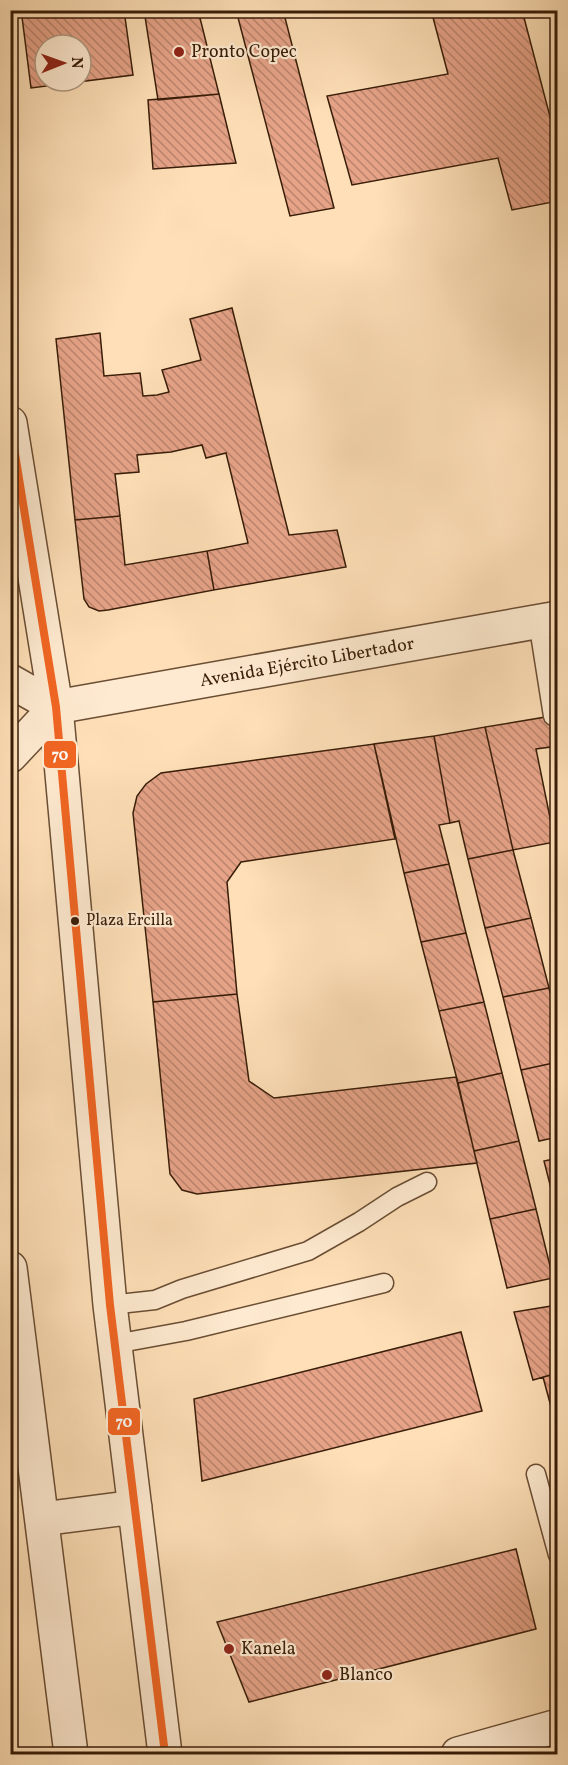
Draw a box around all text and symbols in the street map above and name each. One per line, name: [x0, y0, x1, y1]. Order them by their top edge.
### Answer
north arrow: [33, 33, 93, 93]
place label: Pronto Copec: [191, 40, 297, 65]
marker: Pronto Copec: [172, 45, 186, 59]
text: N: [65, 57, 87, 69]
street label: Avenida Ejército Libertador: [198, 631, 417, 694]
line badge: 70: [43, 740, 77, 769]
text: 70: [52, 745, 69, 767]
place label: Plaza Ercilla: [86, 910, 173, 932]
marker: Plaza Ercilla: [69, 915, 81, 927]
line badge: 70: [107, 1407, 141, 1436]
text: 70: [116, 1412, 133, 1434]
place label: Kanela: [241, 1637, 296, 1662]
marker: Kanela: [222, 1642, 236, 1656]
place label: Blanco: [339, 1663, 393, 1688]
marker: Blanco: [320, 1668, 334, 1682]

